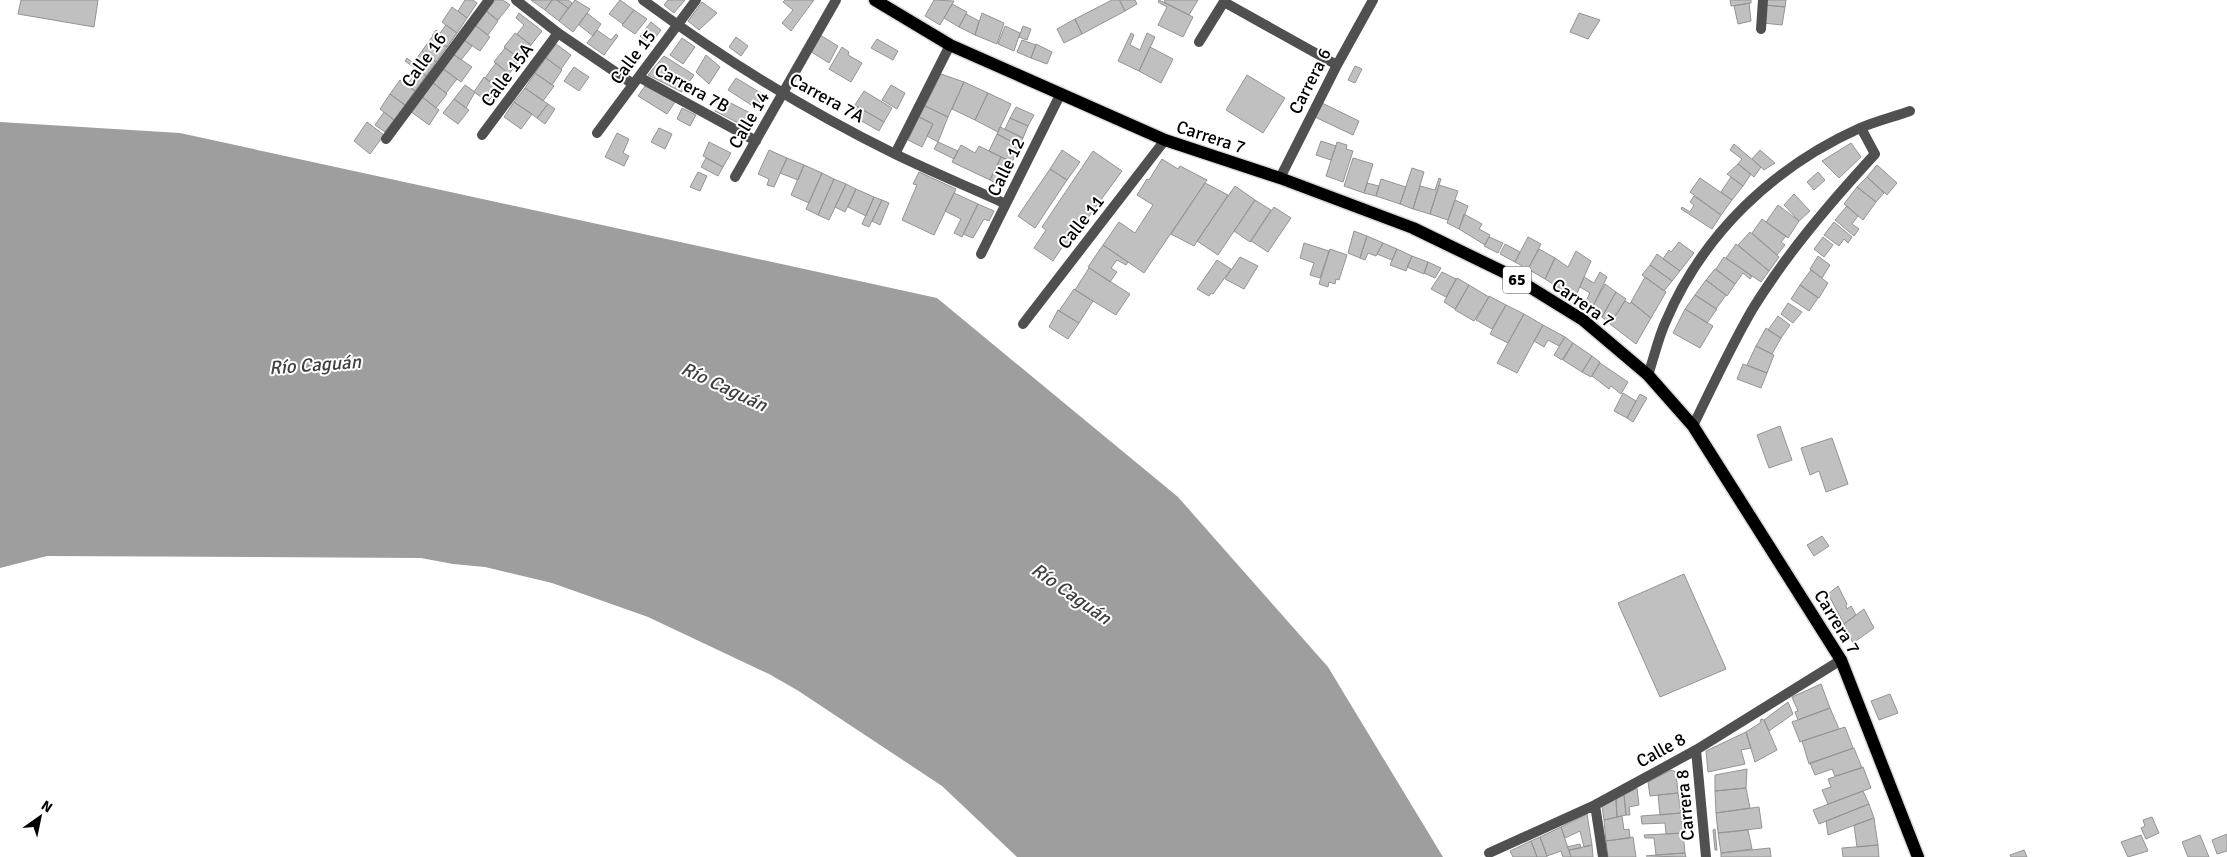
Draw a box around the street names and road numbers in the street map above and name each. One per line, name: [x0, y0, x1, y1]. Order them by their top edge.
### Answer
street label: Calle 15: [605, 25, 661, 89]
street label: Calle 16: [397, 28, 451, 92]
street label: Calle 15A: [476, 39, 538, 111]
street label: Carrera 6: [1284, 44, 1336, 118]
street label: Carrera 7B: [651, 59, 733, 118]
street label: Carrera 7A: [786, 68, 868, 128]
street label: Calle 14: [724, 87, 774, 153]
street label: Carrera 7: [1174, 116, 1248, 158]
street label: Calle 12: [982, 134, 1030, 200]
street label: Calle 11: [1053, 191, 1109, 253]
road number: 65: [1503, 266, 1531, 294]
street label: Carrera 7: [1548, 274, 1618, 332]
street label: Carrera 7: [1809, 586, 1865, 658]
street label: Calle 8: [1633, 728, 1689, 772]
street label: Carrera 8: [1671, 769, 1699, 841]

